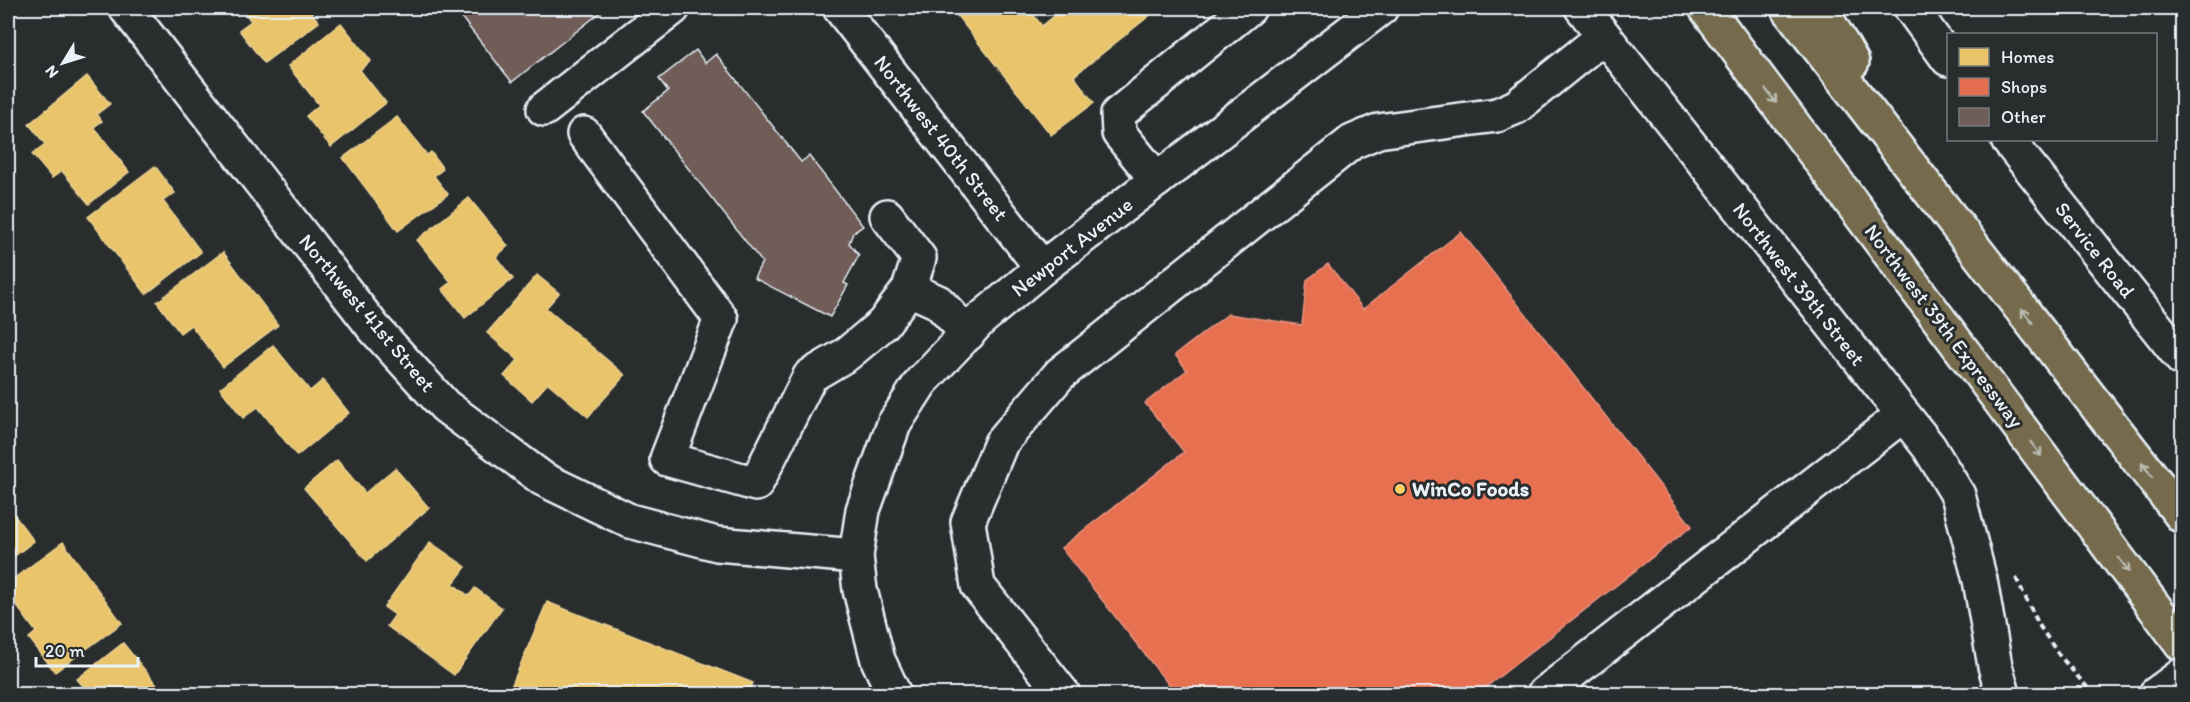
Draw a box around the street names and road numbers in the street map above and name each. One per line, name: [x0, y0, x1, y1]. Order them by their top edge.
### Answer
street label: Northwest 40th Street: [869, 50, 1014, 226]
street label: Newport Avenue: [1006, 191, 1137, 302]
street label: Northwest 39th Street: [1728, 197, 1871, 370]
street label: Service Road: [2050, 197, 2141, 303]
street label: Northwest 39th Expressway: [1860, 219, 2029, 433]
street label: Northwest 41st Street: [294, 229, 441, 397]

